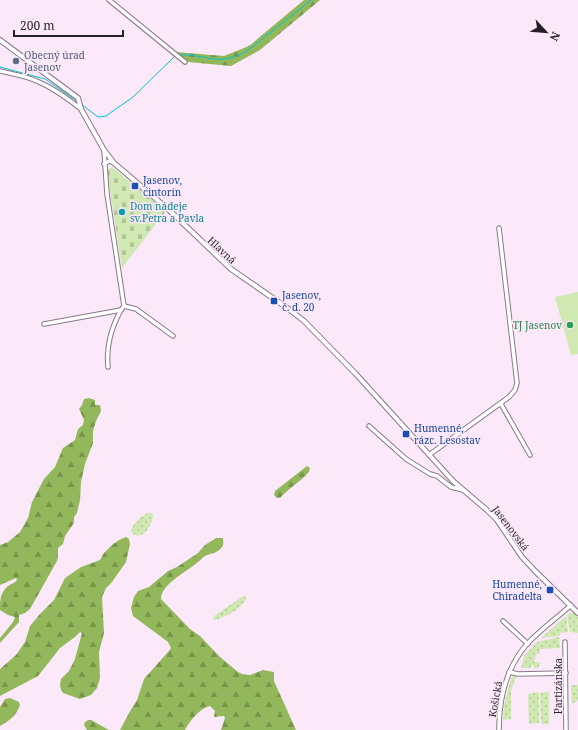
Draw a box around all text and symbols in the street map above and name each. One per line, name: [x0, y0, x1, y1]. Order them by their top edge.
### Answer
scale bar: [14, 12, 123, 38]
north arrow: [526, 12, 566, 52]
text: 200 m: [20, 17, 55, 34]
text: N: [547, 29, 564, 44]
place label: Obecný úrad Jasenov: [23, 48, 85, 74]
marker: Obecný úrad Jasenov: [11, 56, 21, 66]
place label: Jasenov, cintorín: [142, 173, 182, 199]
marker: Jasenov, cintorín: [130, 181, 140, 191]
place label: Dom nádeje sv.Petra a Pavla: [130, 199, 205, 225]
marker: Dom nádeje sv.Petra a Pavla: [117, 207, 127, 217]
street label: Hlavná: [205, 233, 240, 267]
place label: Jasenov, č. d. 20: [281, 288, 321, 314]
marker: Jasenov, č. d. 20: [269, 296, 279, 306]
place label: TJ Jasenov: [513, 318, 562, 332]
marker: TJ Jasenov: [565, 320, 575, 330]
place label: Humenné, rázc. Lesostav: [414, 421, 481, 447]
marker: Humenné, rázc. Lesostav: [401, 429, 411, 439]
street label: Jasenovská: [489, 502, 533, 554]
place label: Humenné, Chiradelta: [492, 577, 542, 603]
marker: Humenné, Chiradelta: [545, 585, 555, 595]
street label: Partizánska: [551, 657, 565, 714]
street label: Košická: [485, 679, 505, 718]

